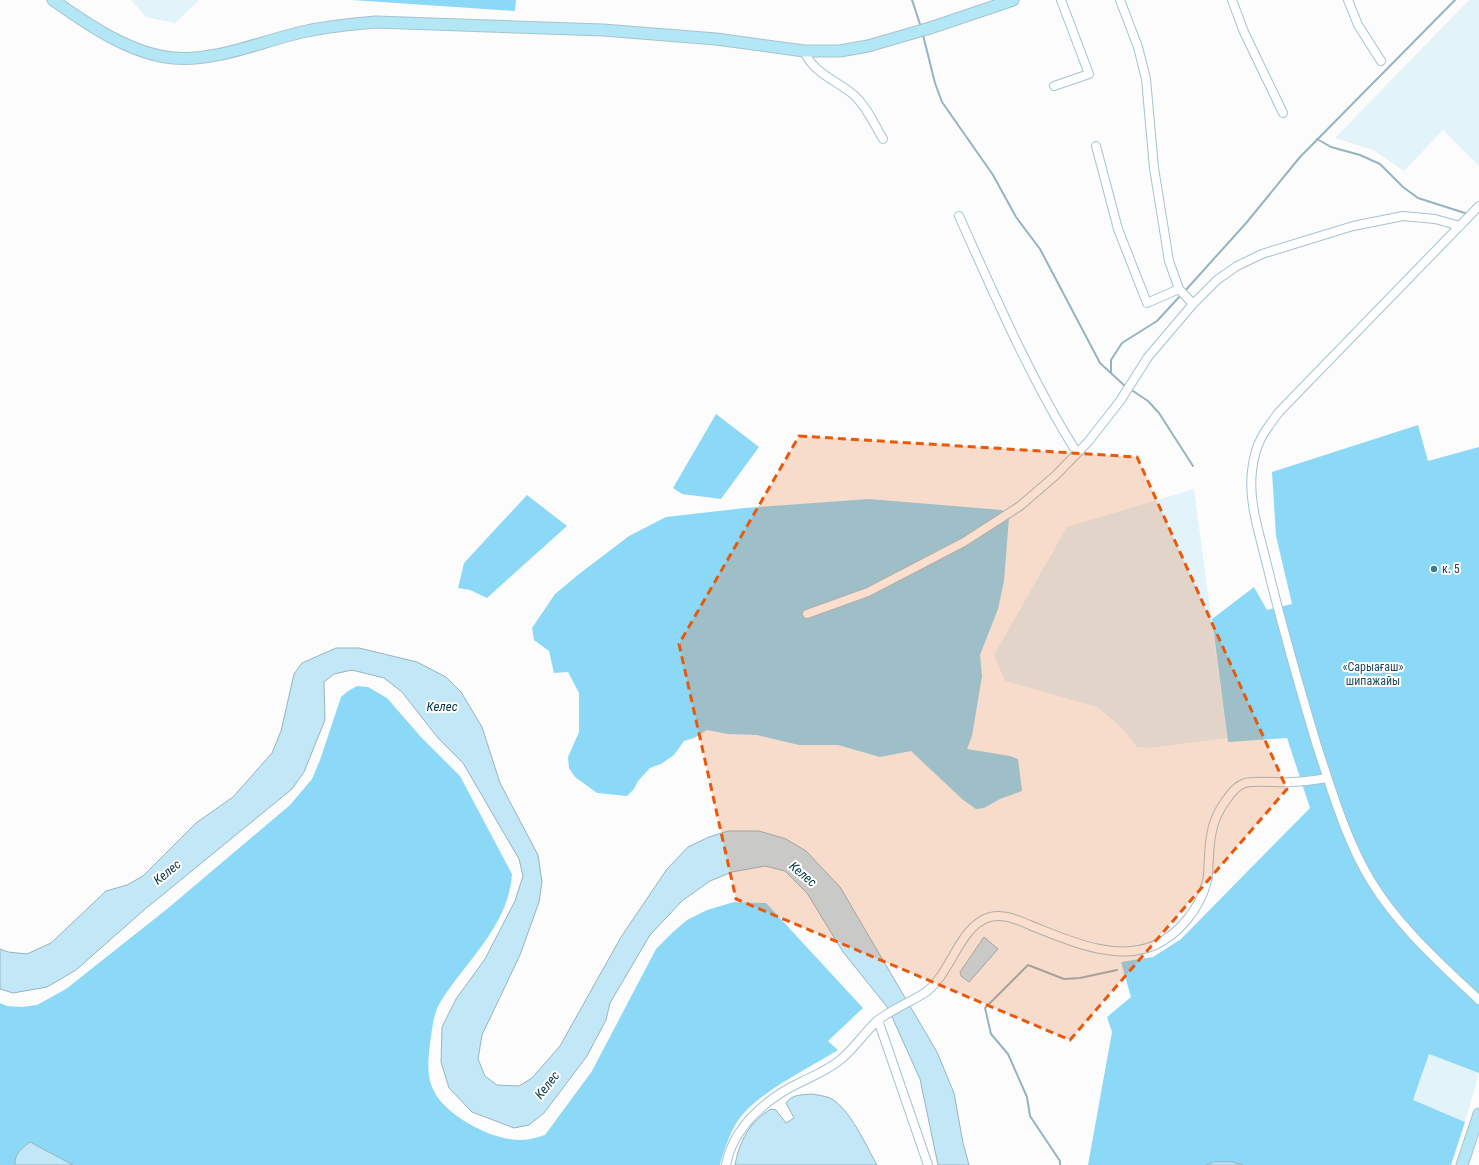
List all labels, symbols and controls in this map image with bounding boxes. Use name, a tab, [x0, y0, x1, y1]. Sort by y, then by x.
place label: к. 5	[1442, 562, 1460, 576]
marker: к. 5	[1429, 564, 1439, 574]
park label: «Сарыағаш» шипажайы	[1342, 660, 1404, 688]
water label: Келес	[427, 699, 458, 714]
water label: Келес	[150, 856, 184, 888]
water label: Келес	[786, 858, 820, 890]
water label: Келес	[532, 1068, 563, 1102]

